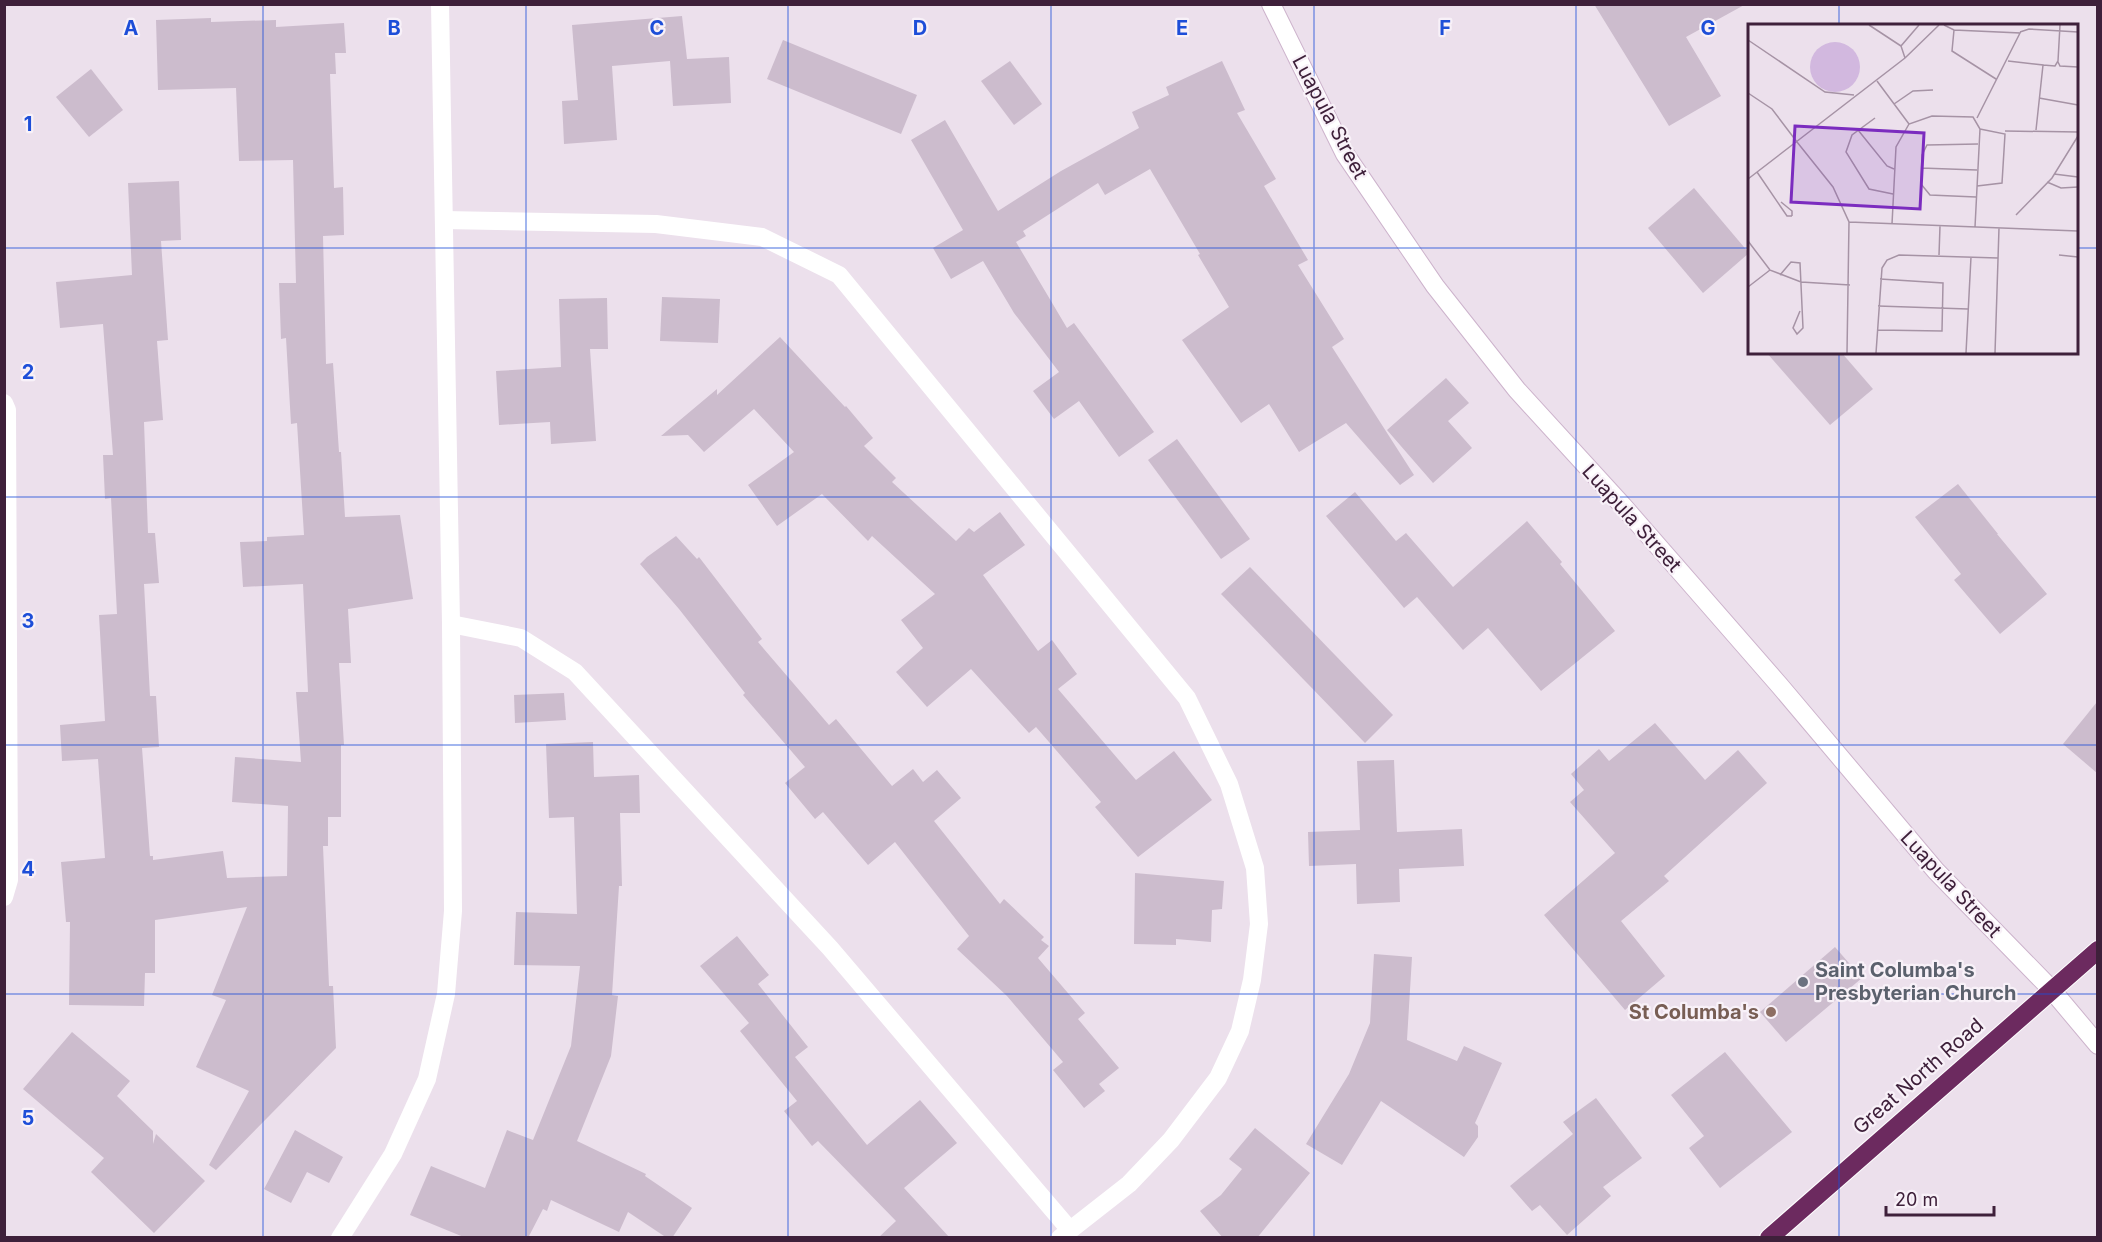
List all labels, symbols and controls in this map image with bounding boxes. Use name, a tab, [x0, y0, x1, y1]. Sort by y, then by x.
text: A	[124, 16, 139, 40]
text: B	[387, 16, 401, 40]
text: C	[650, 16, 664, 40]
text: D	[913, 16, 927, 40]
text: E	[1176, 16, 1188, 40]
text: F	[1439, 16, 1451, 40]
text: G	[1700, 16, 1716, 40]
inset map	[1748, 24, 2078, 354]
street label: Luapula Street	[1287, 51, 1373, 183]
text: 1	[24, 112, 32, 136]
text: 2	[22, 360, 34, 384]
street label: Luapula Street	[1577, 459, 1687, 577]
text: 3	[22, 609, 34, 633]
street label: Luapula Street	[1896, 826, 2007, 942]
text: 4	[21, 857, 35, 881]
place label: Saint Columba's Presbyterian Church	[1815, 958, 2016, 1005]
marker: Saint Columba's Presbyterian Church	[1796, 975, 1810, 989]
place label: St Columba's	[1629, 1000, 1759, 1024]
marker: St Columba's	[1764, 1005, 1778, 1019]
street label: Great North Road	[1848, 1013, 1988, 1139]
text: 5	[22, 1106, 34, 1130]
scale bar	[1886, 1179, 1994, 1217]
text: 20 m	[1895, 1189, 1938, 1210]

